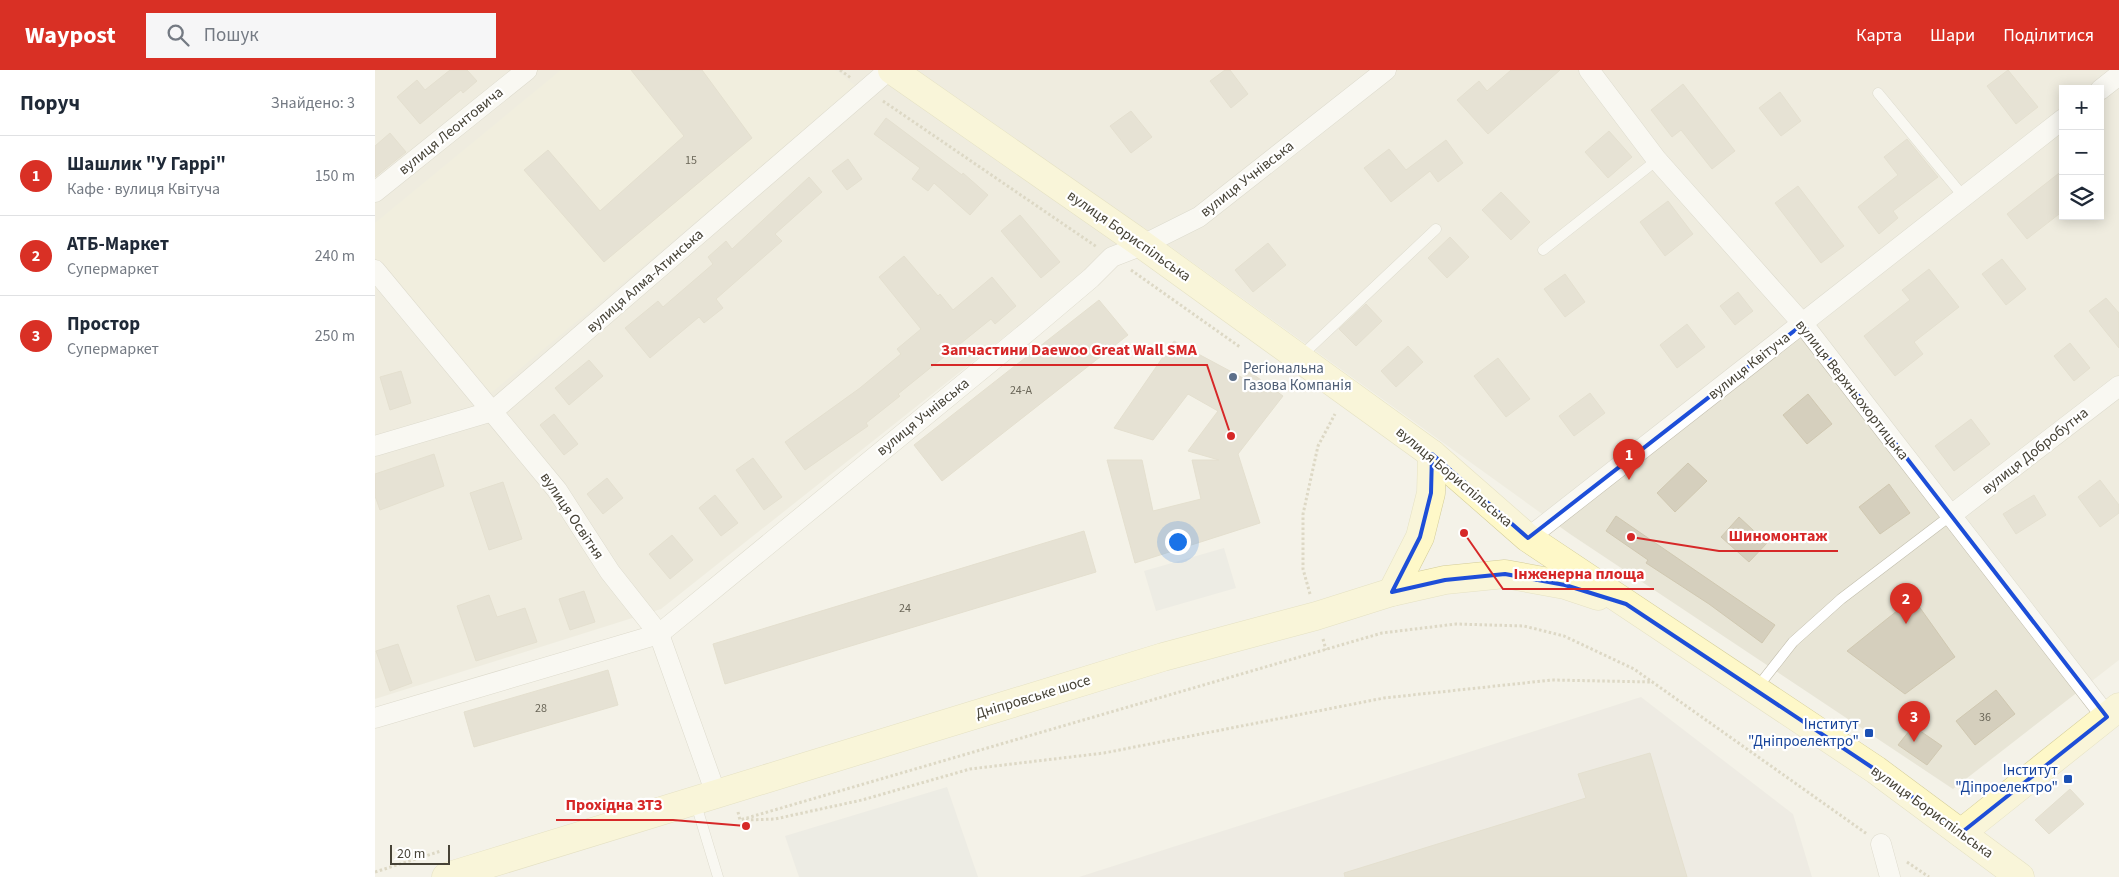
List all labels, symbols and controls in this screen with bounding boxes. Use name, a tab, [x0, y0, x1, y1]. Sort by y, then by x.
search box	[146, 13, 496, 58]
text: Waypost	[25, 18, 116, 53]
icon: search	[164, 21, 192, 49]
text: Пошук	[204, 22, 259, 49]
text: Карта	[1856, 23, 1902, 48]
text: Шари	[1930, 23, 1975, 48]
text: Поділитися	[2003, 23, 2094, 48]
street label: вулиця Леонтовича	[394, 82, 508, 180]
map controls	[2059, 85, 2104, 220]
button: +	[2059, 85, 2104, 130]
text: Поруч	[20, 88, 80, 118]
text: Знайдено: 3	[271, 92, 355, 114]
button: −	[2059, 130, 2104, 175]
street label: вулиця Учнівська	[1196, 136, 1298, 222]
text: Шашлик "У Гаррі"	[67, 151, 226, 178]
house number: 15	[685, 152, 697, 169]
text: 1	[32, 165, 40, 187]
text: 150 m	[315, 165, 355, 187]
button: layers	[2059, 175, 2104, 220]
text: Кафе · вулиця Квітуча	[67, 178, 220, 200]
street label: вулиця Бориспільська	[1063, 185, 1195, 287]
street label: вулиця Алма-Атинська	[582, 224, 708, 338]
text: АТБ-Маркет	[67, 231, 169, 258]
text: 2	[32, 245, 40, 267]
text: 240 m	[315, 245, 355, 267]
text: Супермаркет	[67, 258, 159, 280]
text: Простор	[67, 311, 140, 338]
street label: вулиця Верхньохортицька	[1790, 315, 1914, 465]
text: 3	[32, 325, 40, 347]
text: 250 m	[315, 325, 355, 347]
street label: вулиця Квітуча	[1703, 327, 1795, 405]
callout: Запчастини Daewoo Great Wall SMA	[931, 334, 1207, 365]
text: Супермаркет	[67, 338, 159, 360]
text: Запчастини Daewoo Great Wall SMA	[941, 339, 1198, 361]
place label: Регіональна Газова Компанія	[1243, 358, 1352, 396]
marker: Регіональна Газова Компанія	[1227, 371, 1239, 383]
street label: вулиця Учнівська	[872, 373, 974, 461]
house number: 24-А	[1010, 382, 1033, 399]
street label: вулиця Добробутна	[1977, 403, 2093, 499]
street label: вулиця Бориспільська	[1391, 422, 1517, 532]
pin: 1	[1613, 439, 1645, 480]
street label: вулиця Освітня	[535, 468, 609, 564]
callout: Шиномонтаж	[1719, 520, 1838, 551]
text: Шиномонтаж	[1728, 525, 1828, 547]
your location	[1165, 529, 1191, 555]
callout: Інженерна площа	[1503, 558, 1654, 589]
text: Інженерна площа	[1514, 563, 1645, 585]
pin: 2	[1890, 583, 1922, 624]
house number: 24	[899, 600, 911, 617]
street label: Дніпровське шосе	[973, 670, 1093, 724]
house number: 28	[535, 700, 547, 717]
pin: 3	[1898, 701, 1930, 742]
house number: 36	[1979, 709, 1991, 726]
place label: Інститут "Дніпроелектро"	[1748, 714, 1859, 752]
marker: Інститут "Дніпроелектро"	[1863, 727, 1875, 739]
street label: вулиця Бориспільська	[1866, 760, 1998, 864]
place label: Інститут "Діпроелектро"	[1955, 760, 2058, 798]
marker: Інститут "Діпроелектро"	[2062, 773, 2074, 785]
callout: Прохідна ЗТЗ	[556, 789, 673, 820]
text: Прохідна ЗТЗ	[566, 794, 663, 816]
scale bar	[390, 842, 450, 865]
text: 20 m	[397, 844, 425, 864]

